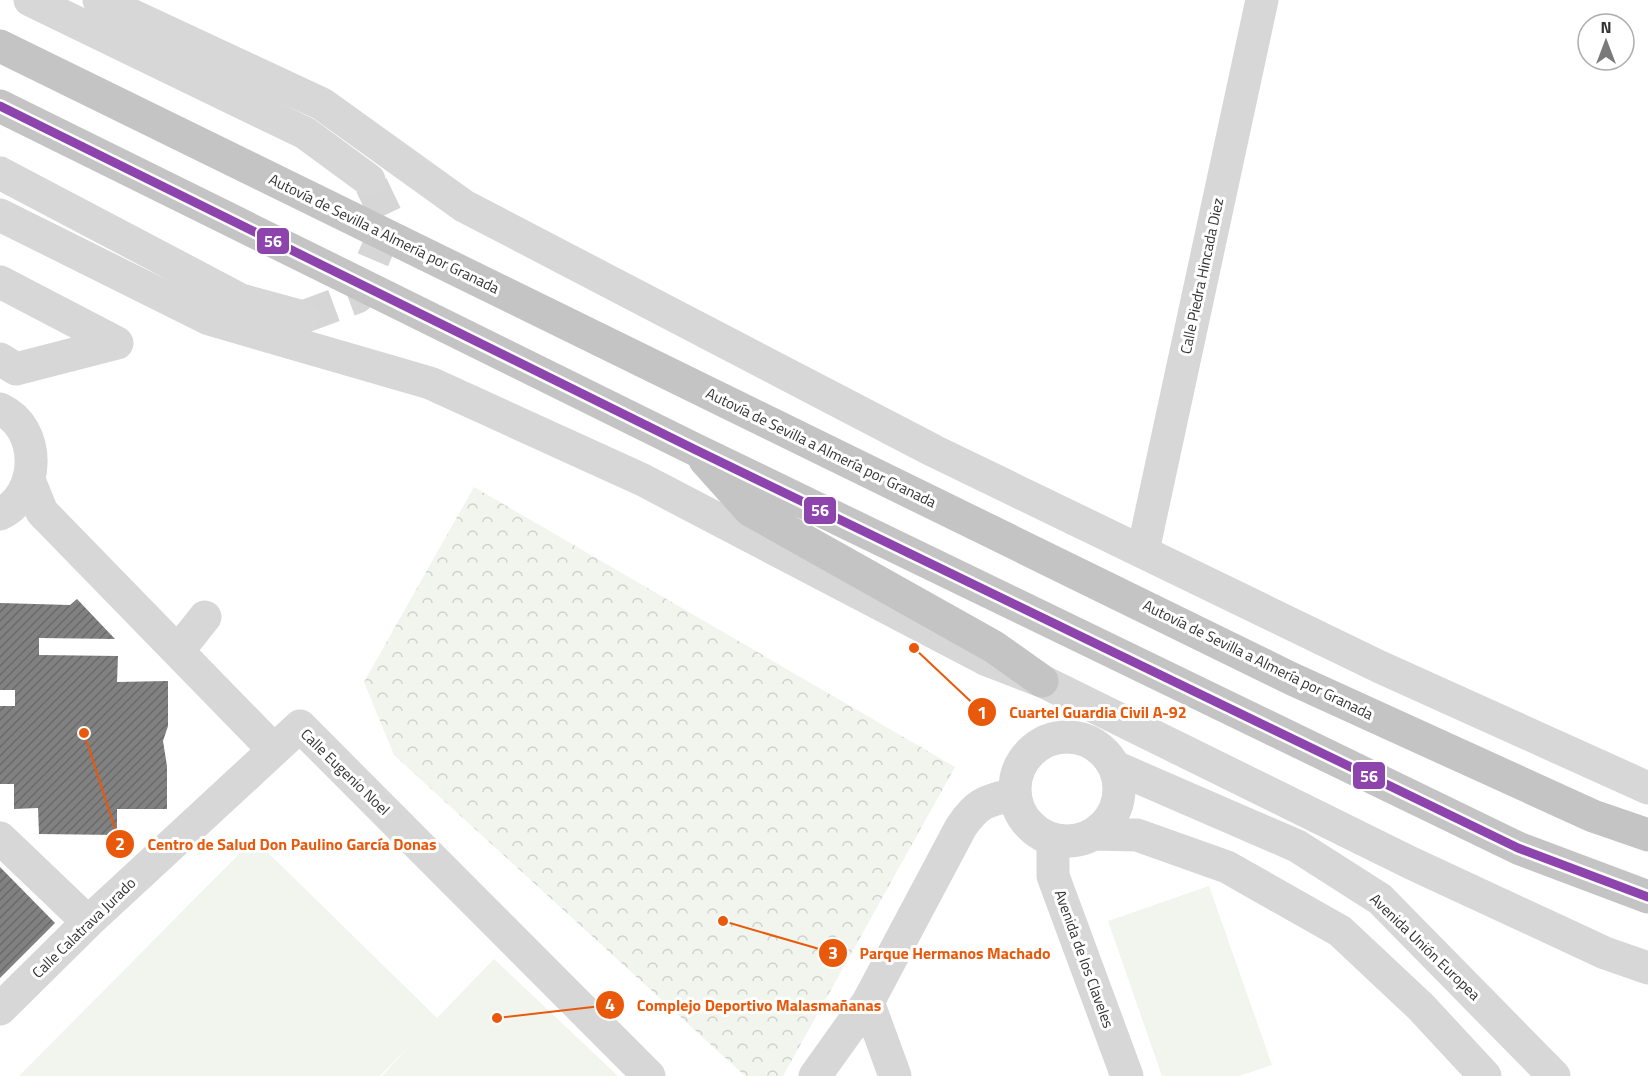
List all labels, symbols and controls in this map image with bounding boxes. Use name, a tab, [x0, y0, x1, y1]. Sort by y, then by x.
north arrow	[1576, 12, 1636, 72]
text: N	[1600, 15, 1612, 39]
street label: Autovía de Sevilla a Almería por Granada	[265, 168, 504, 300]
street label: Calle Piedra Hincada Diez	[1174, 196, 1229, 356]
line badge: 56	[256, 227, 290, 255]
text: 56	[264, 229, 282, 253]
street label: Autovía de Sevilla a Almería por Granada	[702, 382, 941, 514]
line badge: 56	[803, 496, 837, 525]
text: 56	[811, 498, 829, 522]
street label: Autovía de Sevilla a Almería por Granada	[1139, 594, 1378, 726]
callout: Cuartel Guardia Civil A-92	[967, 695, 1199, 729]
text: 1	[977, 699, 987, 726]
text: Cuartel Guardia Civil A-92	[1009, 700, 1187, 724]
street label: Calle Eugenio Noel	[295, 723, 395, 820]
line badge: 56	[1352, 761, 1386, 790]
text: 56	[1360, 764, 1378, 788]
callout: Centro de Salud Don Paulino García Donas	[105, 827, 448, 861]
text: 2	[115, 830, 125, 857]
text: Centro de Salud Don Paulino García Donas	[147, 832, 437, 856]
street label: Calle Calatrava Jurado	[26, 872, 141, 983]
street label: Avenida de los Claveles	[1049, 886, 1120, 1031]
street label: Avenida Unión Europea	[1365, 888, 1486, 1006]
callout: Parque Hermanos Machado	[818, 936, 1062, 970]
text: 3	[828, 939, 838, 966]
text: Parque Hermanos Machado	[860, 941, 1050, 965]
callout: Complejo Deportivo Malasmañanas	[595, 988, 893, 1022]
text: 4	[605, 991, 615, 1018]
text: Complejo Deportivo Malasmañanas	[637, 993, 881, 1017]

